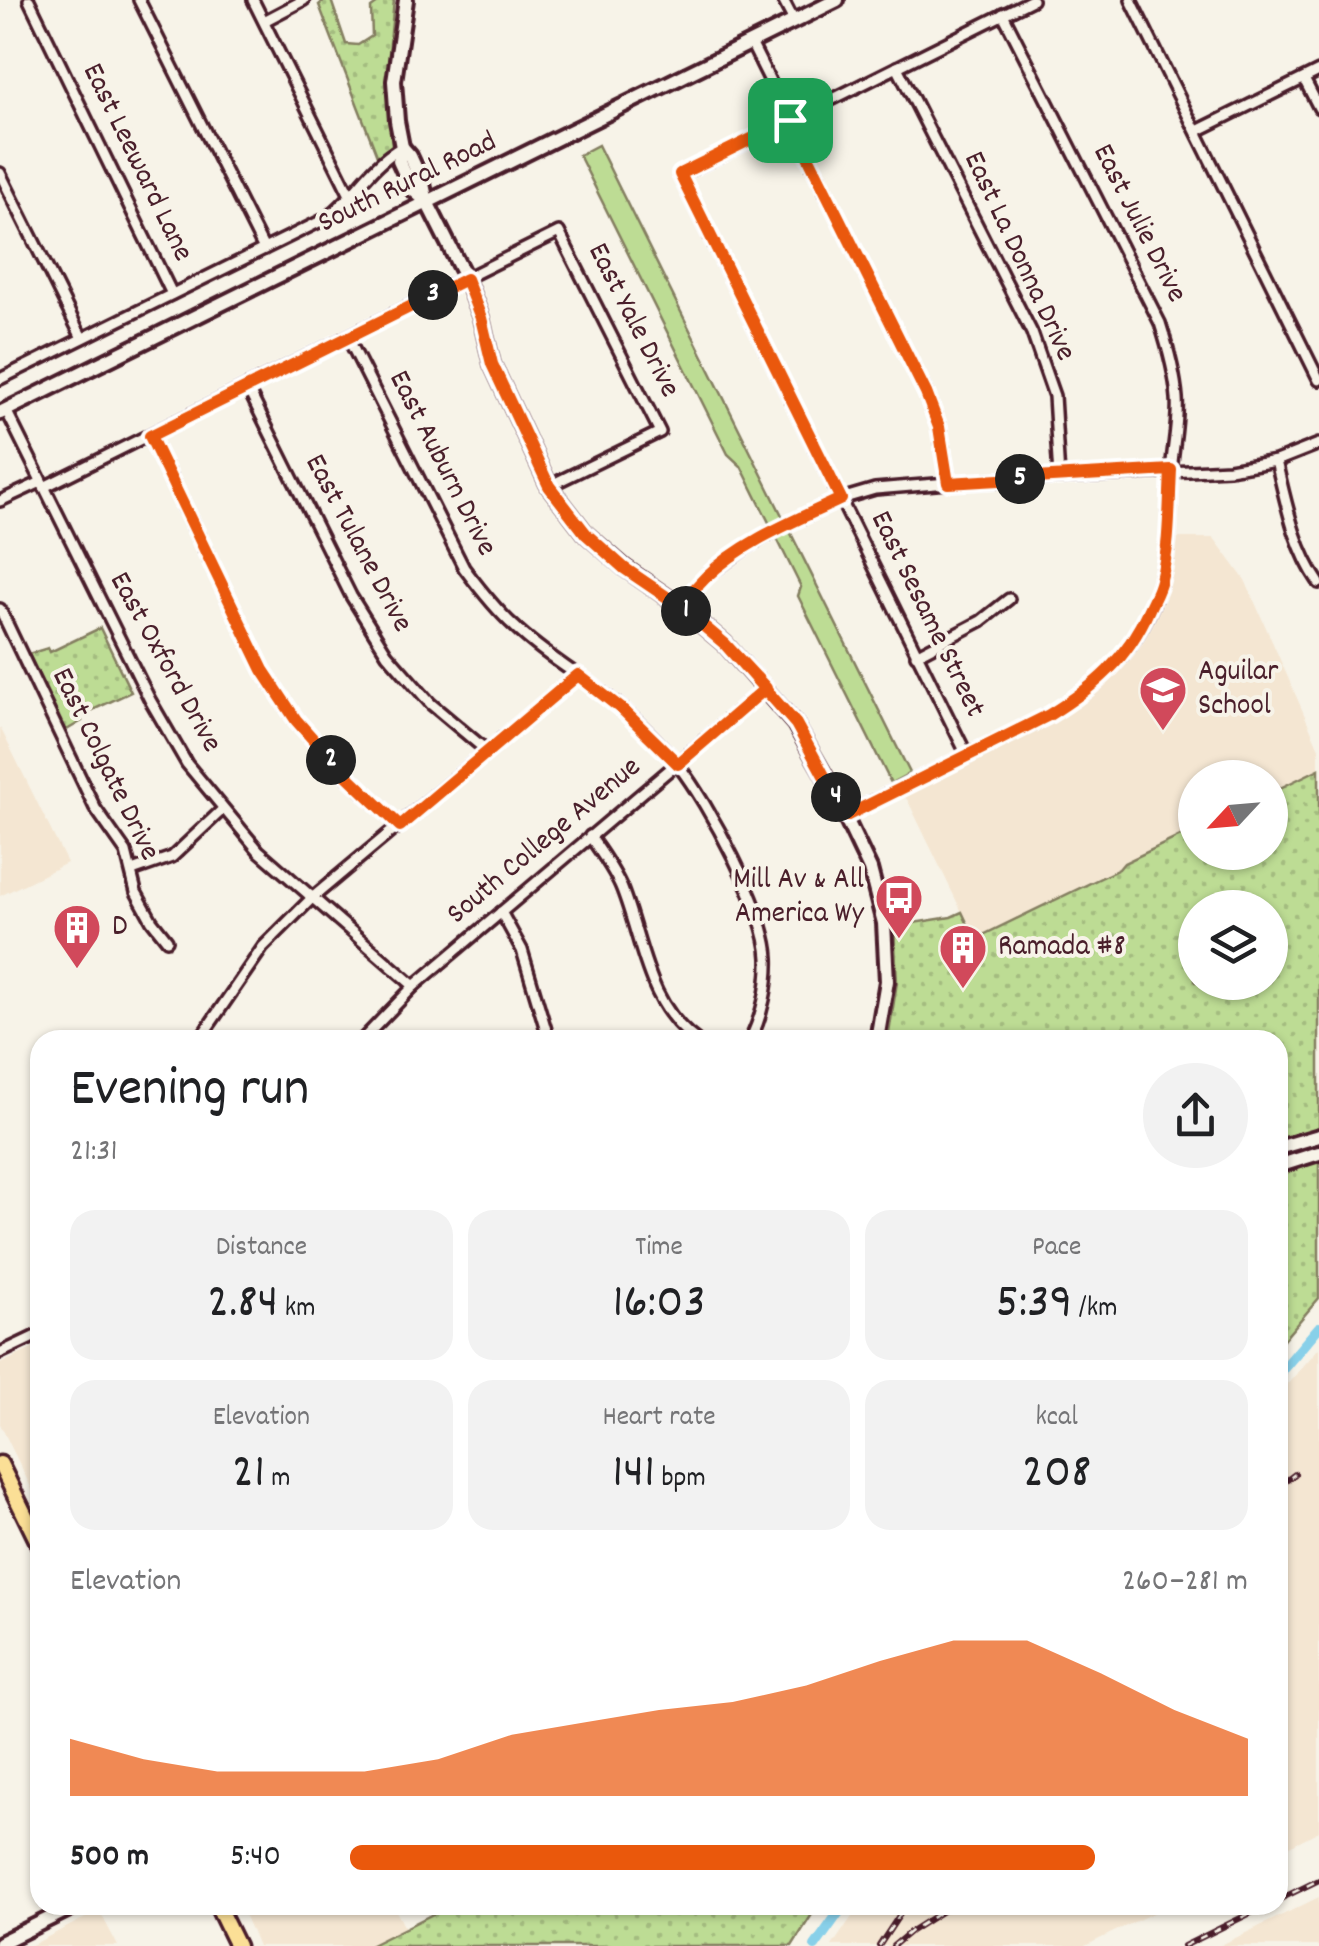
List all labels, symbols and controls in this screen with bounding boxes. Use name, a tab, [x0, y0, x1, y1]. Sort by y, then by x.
street label: East Leeward Lane	[69, 57, 203, 269]
pin	[748, 78, 833, 163]
icon: arrive	[763, 93, 818, 148]
street label: South Rural Road	[311, 122, 505, 246]
street label: East Julie Drive	[1080, 137, 1196, 311]
street label: East La Donna Drive	[951, 145, 1085, 369]
street label: East Yale Drive	[575, 236, 689, 406]
pin: 3	[408, 270, 458, 320]
text: 3	[427, 275, 439, 315]
street label: East Auburn Drive	[376, 364, 506, 564]
street label: East Tulane Drive	[292, 447, 422, 641]
pin: 5	[995, 454, 1045, 504]
text: 5	[1014, 459, 1026, 499]
street label: East Sesame Street	[857, 504, 995, 726]
street label: East Oxford Drive	[97, 565, 231, 761]
pin: 1	[661, 586, 711, 636]
text: 1	[683, 591, 689, 631]
place label: Aguilar School	[1198, 652, 1278, 729]
street label: East Colgate Drive	[39, 661, 169, 869]
school or university icon: Aguilar School	[1137, 664, 1189, 732]
pin: 2	[306, 735, 356, 785]
text: 2	[325, 740, 337, 780]
street label: South College Avenue	[438, 748, 652, 936]
north arrow	[1178, 760, 1288, 870]
map controls	[1178, 760, 1288, 1000]
pin: 4	[811, 772, 861, 822]
text: 4	[830, 777, 842, 817]
place label: Mill Av & All America Wy	[733, 860, 865, 937]
bus stop icon: Mill Av & All America Wy	[873, 872, 925, 940]
button: layers	[1178, 890, 1288, 1000]
building icon: D	[51, 902, 103, 970]
place label: D	[112, 907, 127, 950]
building icon: Ramada #8	[937, 922, 989, 990]
place label: Ramada #8	[998, 927, 1126, 970]
text: Evening run	[70, 1053, 309, 1132]
button: share	[1143, 1063, 1248, 1168]
text: 21:31	[70, 1130, 118, 1176]
text: Distance	[216, 1229, 307, 1269]
text: Time	[635, 1229, 683, 1269]
text: Pace	[1032, 1229, 1081, 1269]
text: 2.84	[207, 1269, 278, 1341]
text: 16:03	[612, 1269, 706, 1341]
text: 5:39	[996, 1269, 1072, 1341]
text: km	[278, 1290, 315, 1330]
text: /km	[1072, 1290, 1117, 1330]
text: Elevation	[213, 1399, 310, 1439]
text: Heart rate	[602, 1399, 716, 1439]
text: kcal	[1035, 1399, 1078, 1439]
text: 21	[232, 1439, 265, 1511]
text: 141	[612, 1439, 655, 1511]
text: 208	[1022, 1439, 1091, 1511]
text: m	[265, 1460, 291, 1500]
text: bpm	[655, 1460, 706, 1500]
text: Elevation	[70, 1560, 181, 1606]
text: 260–281 m	[1122, 1560, 1248, 1606]
text: 500 m	[70, 1835, 149, 1881]
text: 5:40	[230, 1835, 281, 1881]

